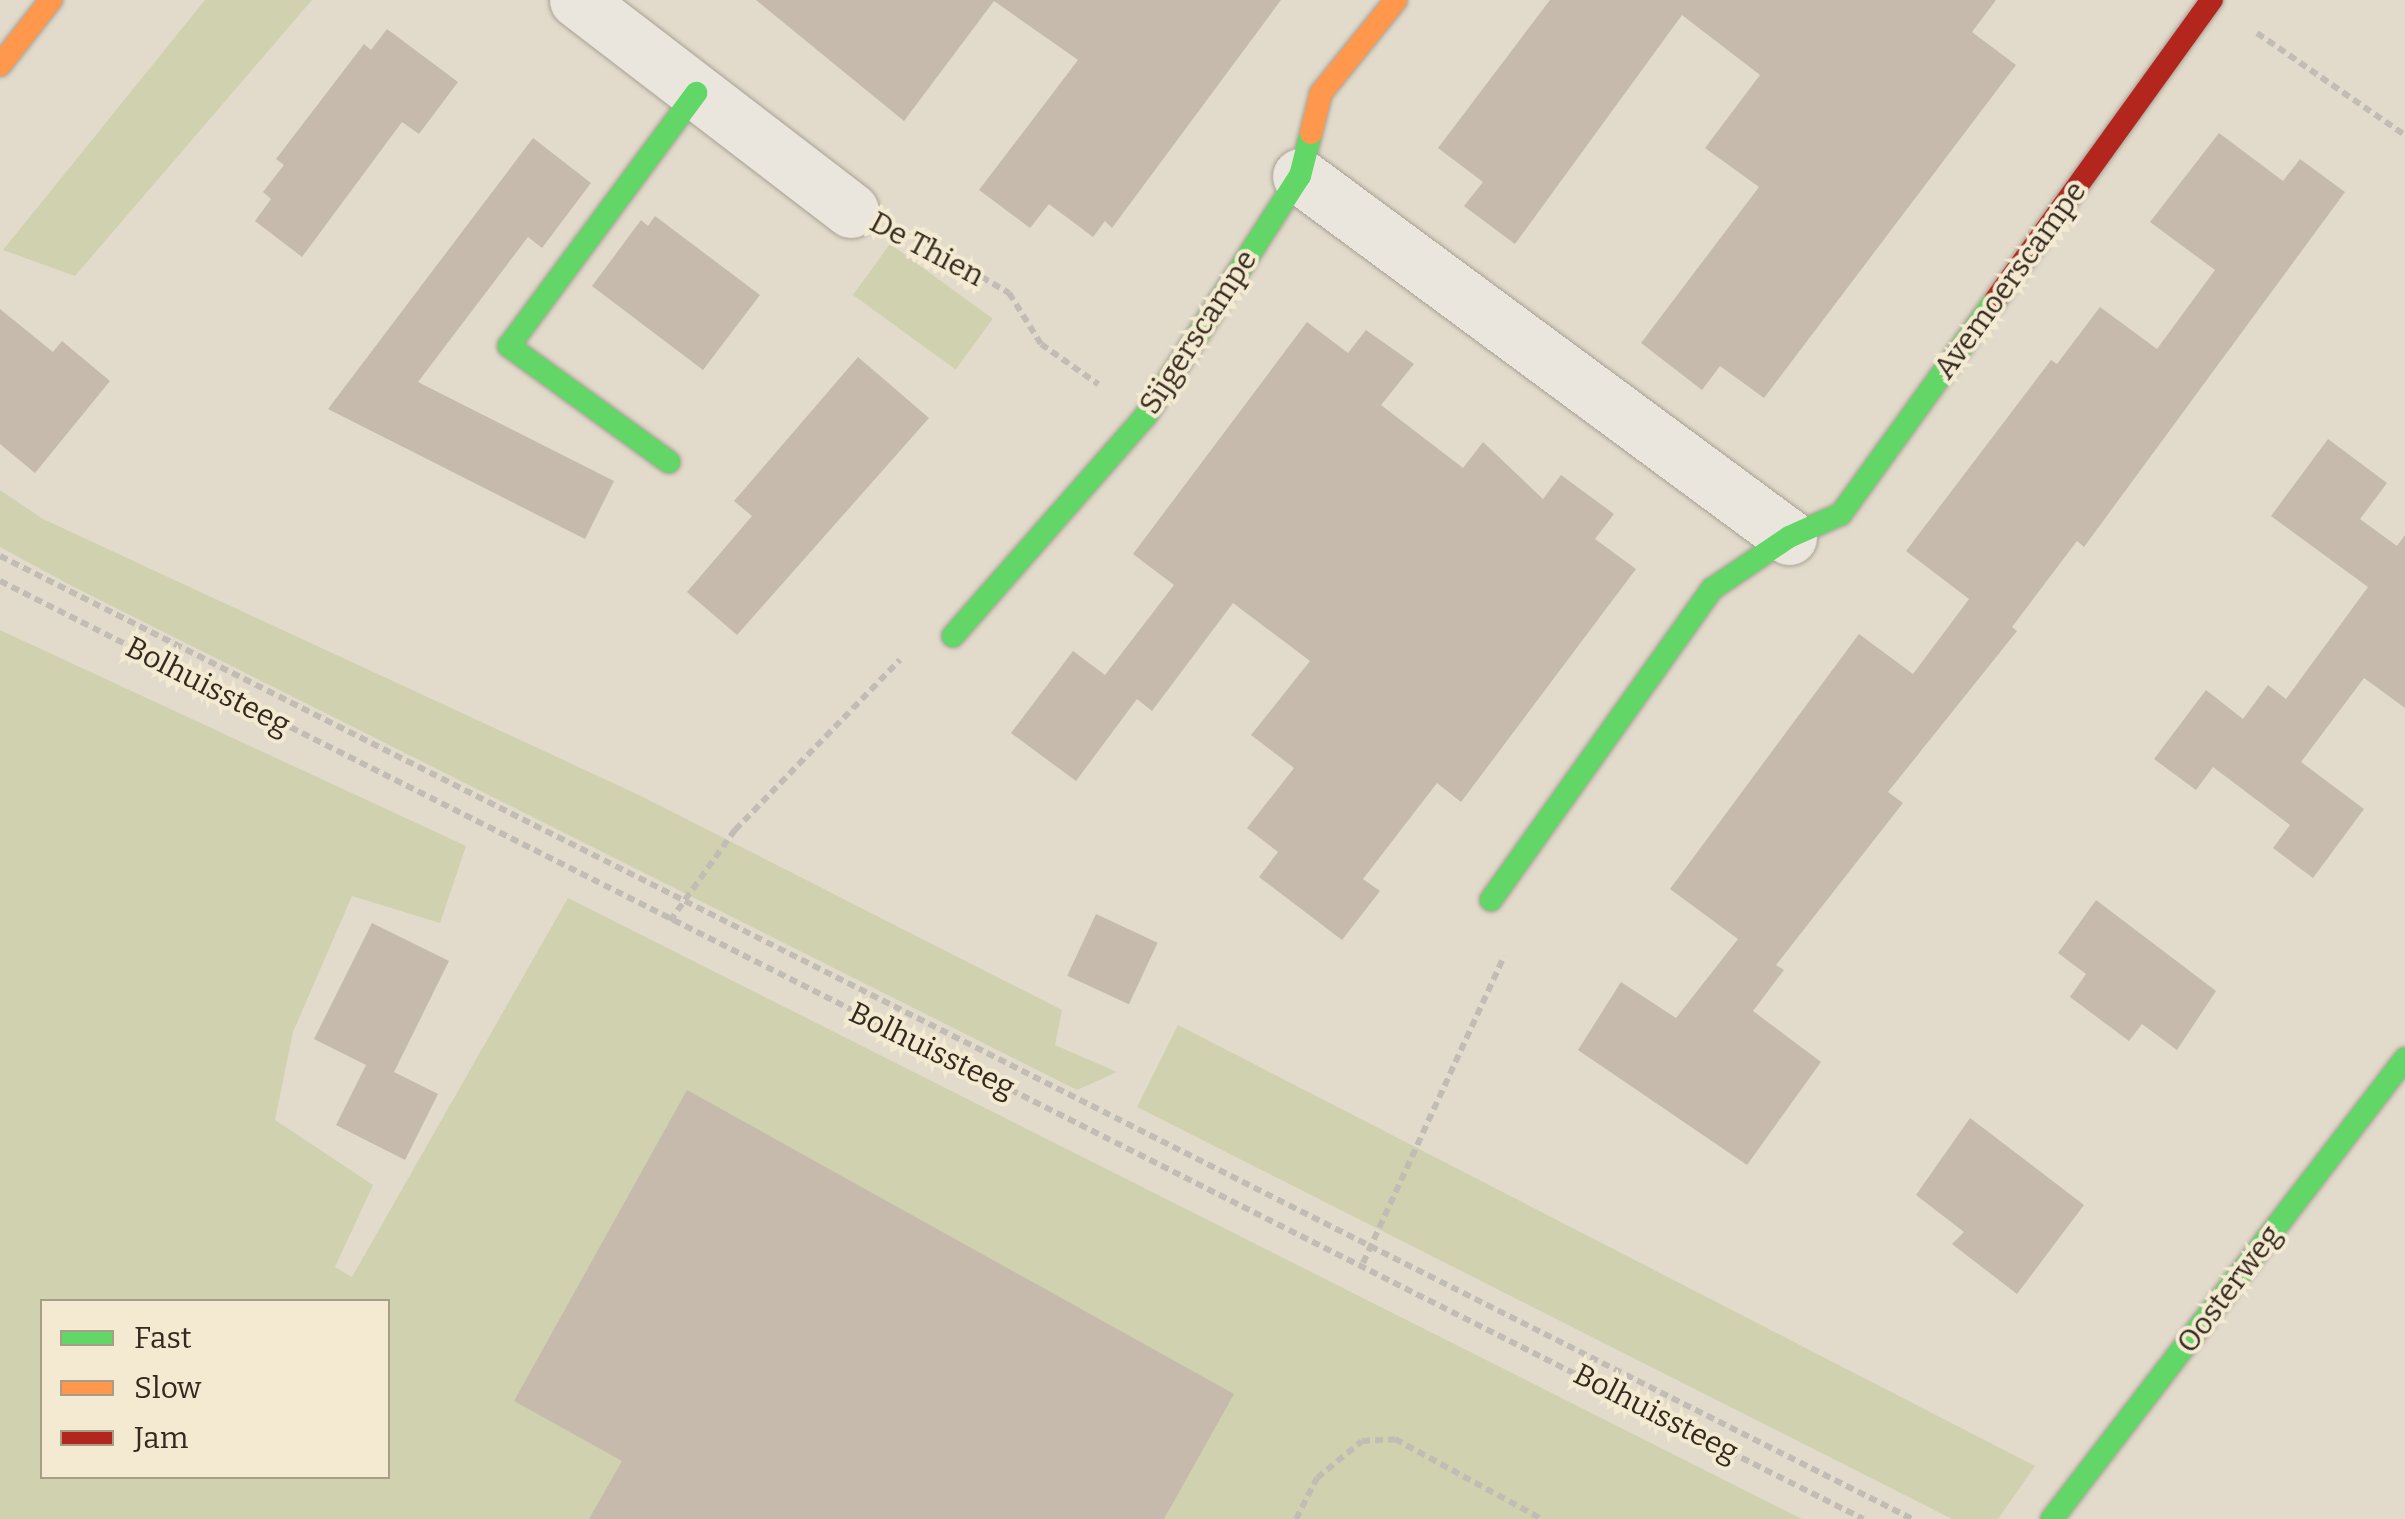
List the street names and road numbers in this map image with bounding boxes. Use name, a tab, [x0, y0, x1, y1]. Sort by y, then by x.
street label: Avemoerscampe	[1926, 174, 2094, 386]
street label: De Thien	[864, 204, 990, 294]
street label: Sijgerscampe	[1132, 243, 1264, 421]
street label: Bolhuissteeg	[120, 629, 296, 743]
street label: Bolhuissteeg	[843, 994, 1021, 1106]
street label: Oosterweg	[2169, 1218, 2289, 1360]
street label: Bolhuissteeg	[1568, 1356, 1744, 1470]

